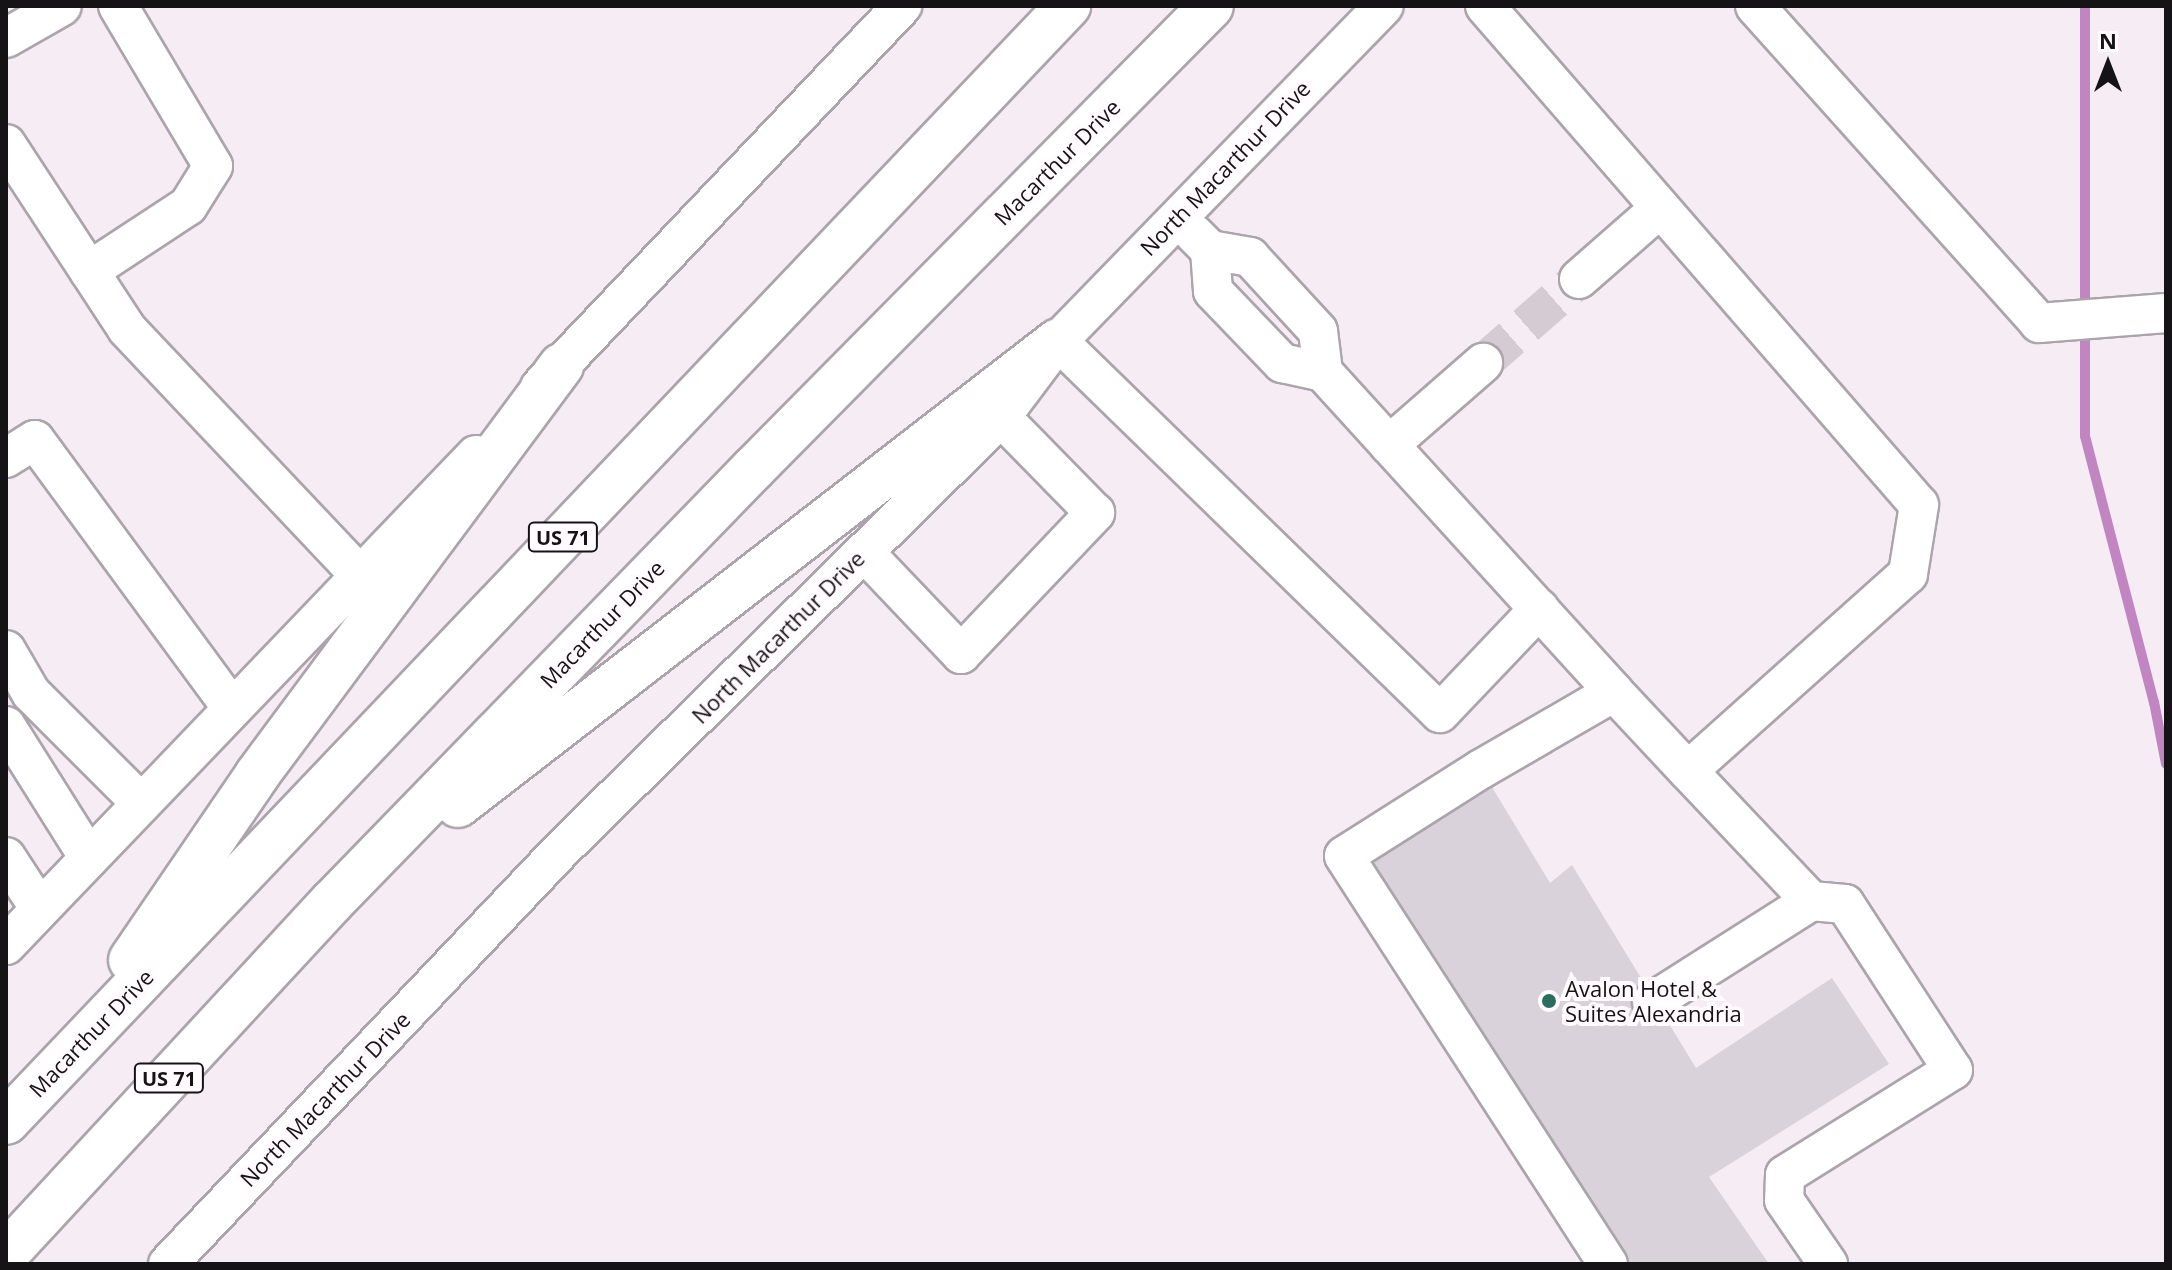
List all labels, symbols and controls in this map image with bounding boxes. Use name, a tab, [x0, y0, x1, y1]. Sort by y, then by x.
north arrow	[2068, 24, 2148, 104]
text: N	[2099, 25, 2117, 55]
street label: North Macarthur Drive	[1135, 75, 1315, 261]
street label: Macarthur Drive	[989, 94, 1125, 230]
road number: US 71	[527, 521, 599, 553]
street label: North Macarthur Drive	[686, 545, 870, 729]
street label: Macarthur Drive	[534, 555, 670, 693]
street label: Macarthur Drive	[23, 964, 159, 1102]
place label: Avalon Hotel & Suites Alexandria	[1565, 975, 1742, 1026]
marker: Avalon Hotel & Suites Alexandria	[1540, 992, 1558, 1010]
street label: North Macarthur Drive	[235, 1006, 415, 1192]
road number: US 71	[133, 1062, 205, 1094]

